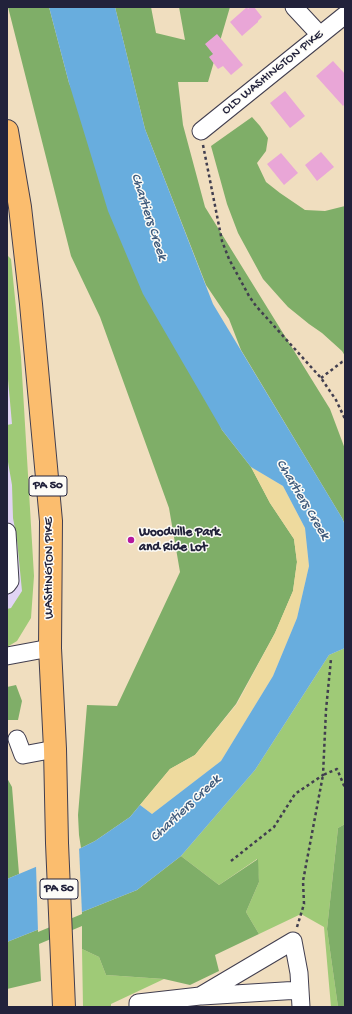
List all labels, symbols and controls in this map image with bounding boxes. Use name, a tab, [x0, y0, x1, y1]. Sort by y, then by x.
street label: OLD WASHINGTON PIKE	[219, 27, 327, 119]
water label: Chartiers Creek	[126, 171, 170, 263]
water label: Chartiers Creek	[272, 457, 332, 543]
road number: PA 50	[29, 476, 67, 496]
street label: WASHINGTON PIKE	[42, 517, 58, 619]
place label: Woodville Park and Ride Lot	[139, 525, 220, 556]
marker: Woodville Park and Ride Lot	[126, 535, 136, 545]
water label: Chartiers Creek	[147, 772, 225, 846]
road number: PA 50	[40, 879, 78, 899]

